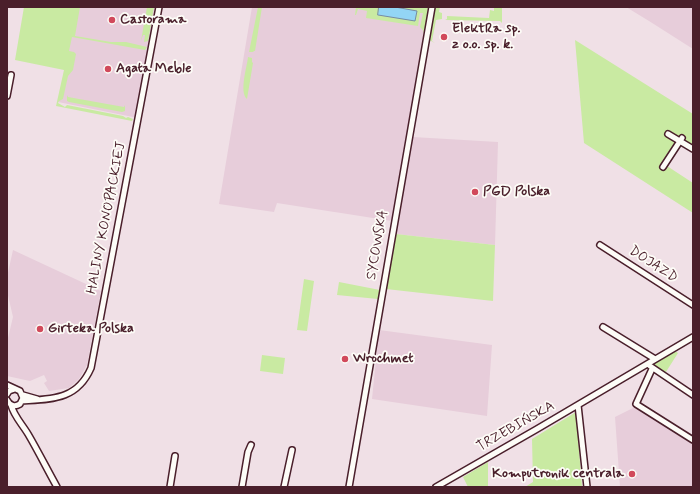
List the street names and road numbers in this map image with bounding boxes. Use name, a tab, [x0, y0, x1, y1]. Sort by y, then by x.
street label: HALINY KONOPACKIEJ	[84, 140, 130, 296]
street label: SYCOWSKA	[364, 209, 392, 281]
street label: DOJAZD	[625, 243, 681, 287]
street label: TRZEBIŃSKA	[474, 398, 558, 456]

